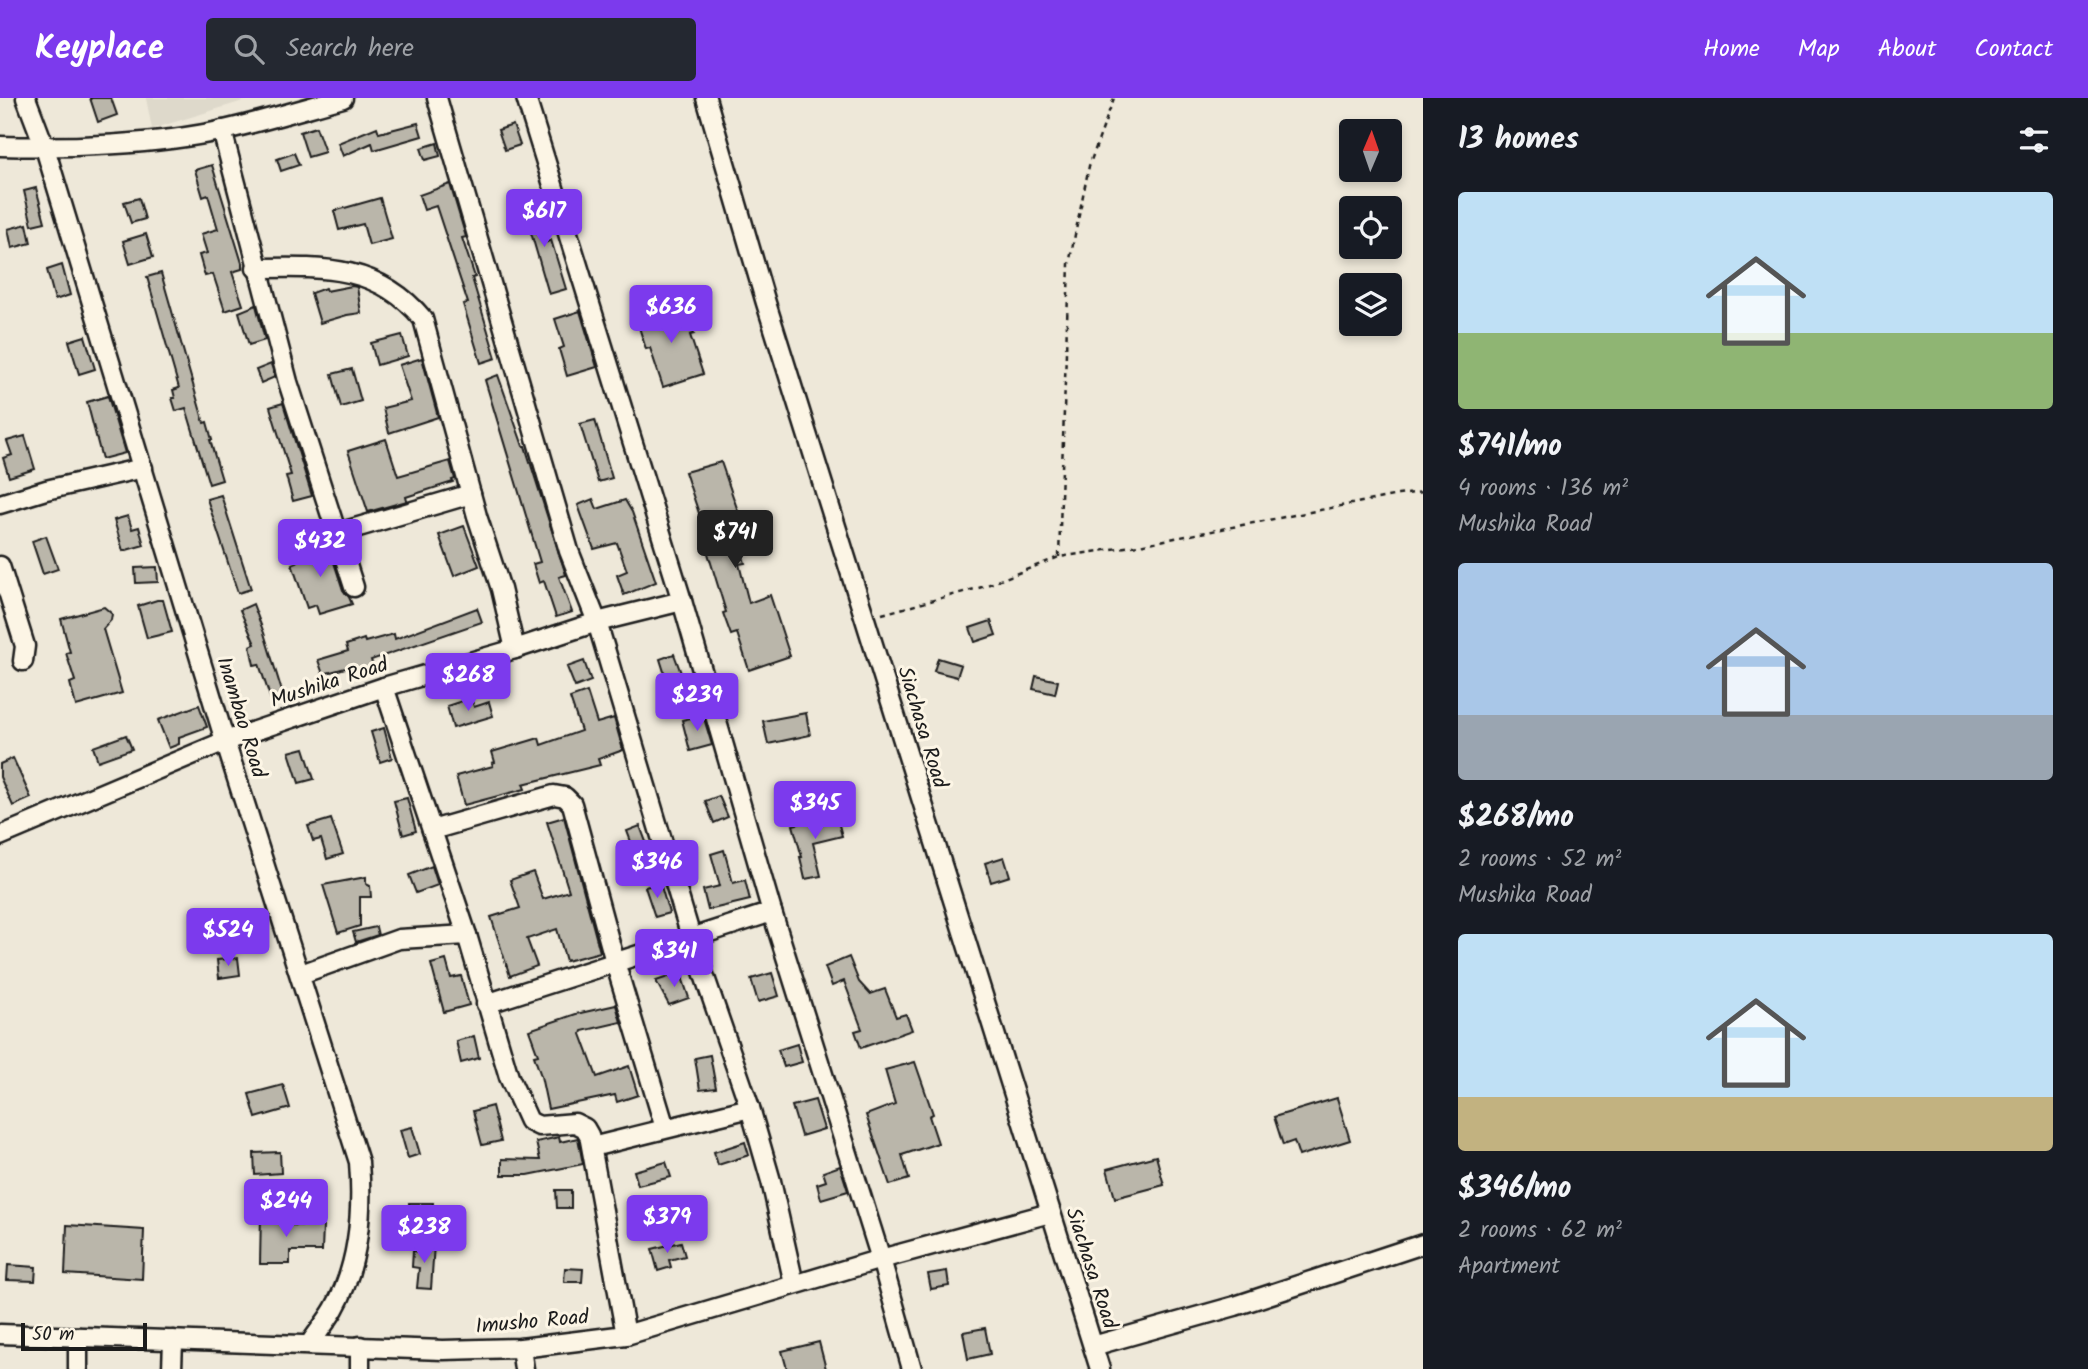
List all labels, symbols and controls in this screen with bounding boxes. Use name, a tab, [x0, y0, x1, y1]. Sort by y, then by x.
search box	[206, 18, 696, 81]
text: Keyplace	[35, 23, 164, 76]
text: Search here	[286, 28, 414, 70]
icon: search	[230, 30, 268, 68]
text: Home	[1703, 30, 1760, 69]
text: Map	[1798, 30, 1840, 69]
text: About	[1878, 30, 1936, 69]
text: Contact	[1974, 30, 2053, 69]
text: 13 homes	[1458, 116, 1579, 164]
north arrow	[1339, 119, 1402, 182]
map controls	[1339, 119, 1402, 336]
icon: filters	[2015, 121, 2053, 159]
pin: $617	[503, 190, 585, 249]
text: $617	[522, 194, 566, 230]
button: locate	[1339, 196, 1402, 259]
icon: home	[1693, 238, 1819, 364]
button: layers	[1339, 273, 1402, 336]
pin: $636	[630, 286, 712, 345]
text: $636	[645, 290, 697, 326]
text: $741/mo	[1458, 423, 1562, 471]
text: 4 rooms · 136 m²	[1458, 471, 1628, 507]
text: Mushika Road	[1458, 507, 1592, 543]
pin: $741	[694, 510, 776, 570]
text: $741	[713, 515, 757, 551]
pin: $432	[279, 519, 361, 579]
text: $432	[294, 524, 346, 560]
icon: home	[1693, 609, 1819, 735]
street label: Mushika Road	[266, 649, 393, 718]
street label: Inambao Road	[206, 653, 275, 783]
pin: $268	[427, 654, 509, 713]
text: $268	[441, 658, 495, 694]
street label: Siachasa Road	[887, 662, 956, 793]
pin: $239	[656, 674, 738, 733]
text: $239	[671, 678, 723, 714]
pin: $345	[774, 782, 856, 841]
text: $345	[790, 786, 840, 822]
text: $268/mo	[1458, 794, 1574, 842]
pin: $346	[616, 840, 698, 900]
text: 2 rooms · 52 m²	[1458, 842, 1621, 878]
text: $346	[631, 845, 683, 881]
text: Mushika Road	[1458, 878, 1592, 914]
pin: $524	[187, 908, 269, 968]
text: $524	[202, 913, 254, 949]
pin: $341	[633, 930, 715, 989]
text: $341	[651, 934, 697, 970]
icon: home	[1693, 980, 1819, 1106]
text: $346/mo	[1458, 1165, 1572, 1213]
pin: $244	[245, 1180, 327, 1239]
text: $244	[260, 1184, 312, 1220]
pin: $379	[626, 1196, 708, 1255]
text: $379	[643, 1200, 691, 1236]
street label: Siachasa Road	[1055, 1204, 1126, 1334]
pin: $238	[383, 1206, 465, 1265]
text: $238	[397, 1210, 451, 1246]
text: 2 rooms · 62 m²	[1458, 1213, 1622, 1249]
text: Apartment	[1458, 1249, 1560, 1285]
street label: Imusho Road	[474, 1301, 591, 1344]
scale bar	[21, 1320, 147, 1352]
text: 50 m	[32, 1320, 74, 1350]

